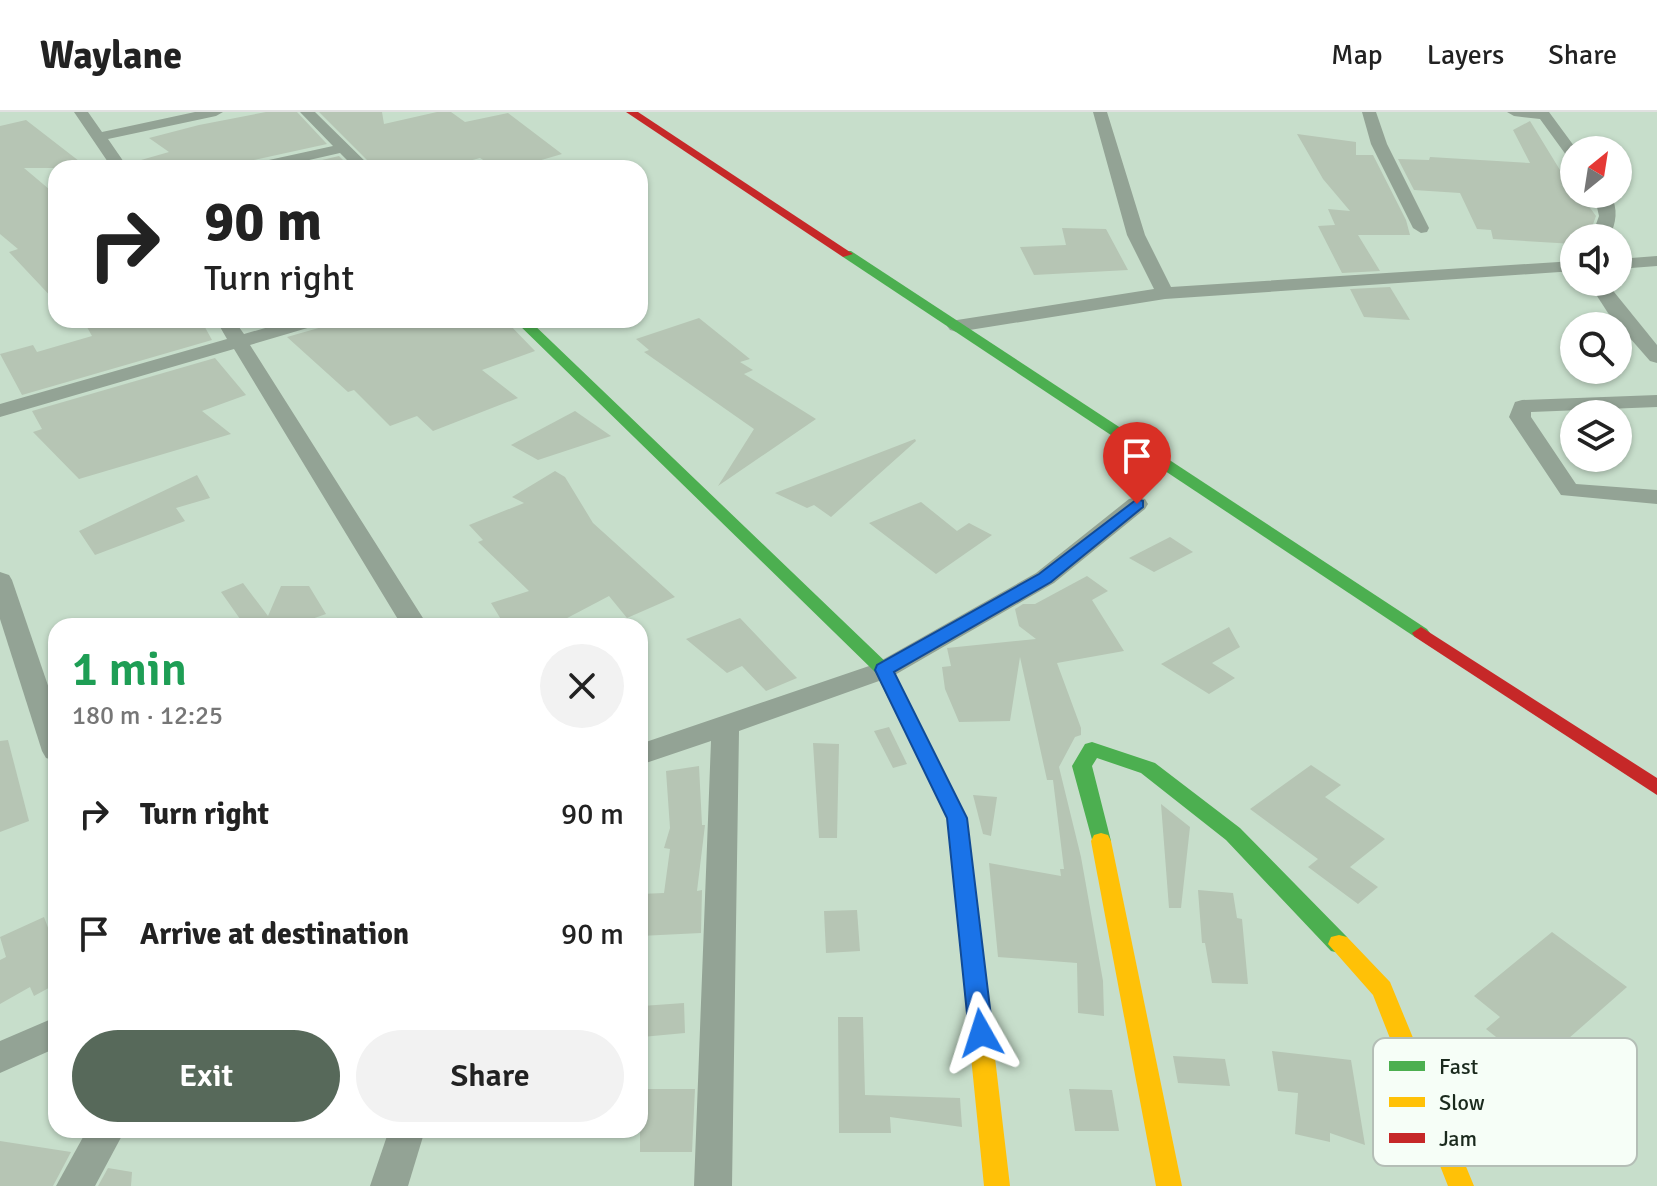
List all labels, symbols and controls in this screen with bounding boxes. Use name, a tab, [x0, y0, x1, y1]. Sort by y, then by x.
text: Waylane	[40, 32, 182, 79]
text: Map	[1331, 38, 1383, 72]
text: Layers	[1427, 38, 1504, 72]
text: Share	[1548, 38, 1617, 72]
north arrow	[1560, 136, 1632, 208]
map controls	[1560, 136, 1632, 472]
text: 90 m	[204, 187, 322, 256]
icon: right	[72, 192, 176, 296]
button: sound	[1560, 224, 1632, 296]
text: Turn right	[204, 256, 354, 301]
button: search	[1560, 312, 1632, 384]
button: layers	[1560, 400, 1632, 472]
pin	[1103, 422, 1171, 504]
icon: arrive	[1115, 434, 1159, 478]
text: 1 min	[72, 640, 187, 699]
button: close	[540, 644, 624, 728]
text: 180 m · 12:25	[72, 700, 223, 732]
icon: right	[72, 792, 116, 836]
text: Turn right	[140, 796, 269, 833]
text: 90 m	[561, 796, 624, 833]
icon: arrive	[72, 912, 116, 956]
text: Arrive at destination	[140, 916, 409, 953]
text: 90 m	[561, 916, 624, 953]
position arrow	[939, 991, 1023, 1075]
button: Exit	[72, 1030, 340, 1122]
button: Share	[356, 1030, 624, 1122]
legend	[1373, 1038, 1637, 1166]
text: Fast	[1439, 1053, 1479, 1080]
text: Slow	[1439, 1089, 1485, 1116]
text: Jam	[1439, 1125, 1477, 1152]

